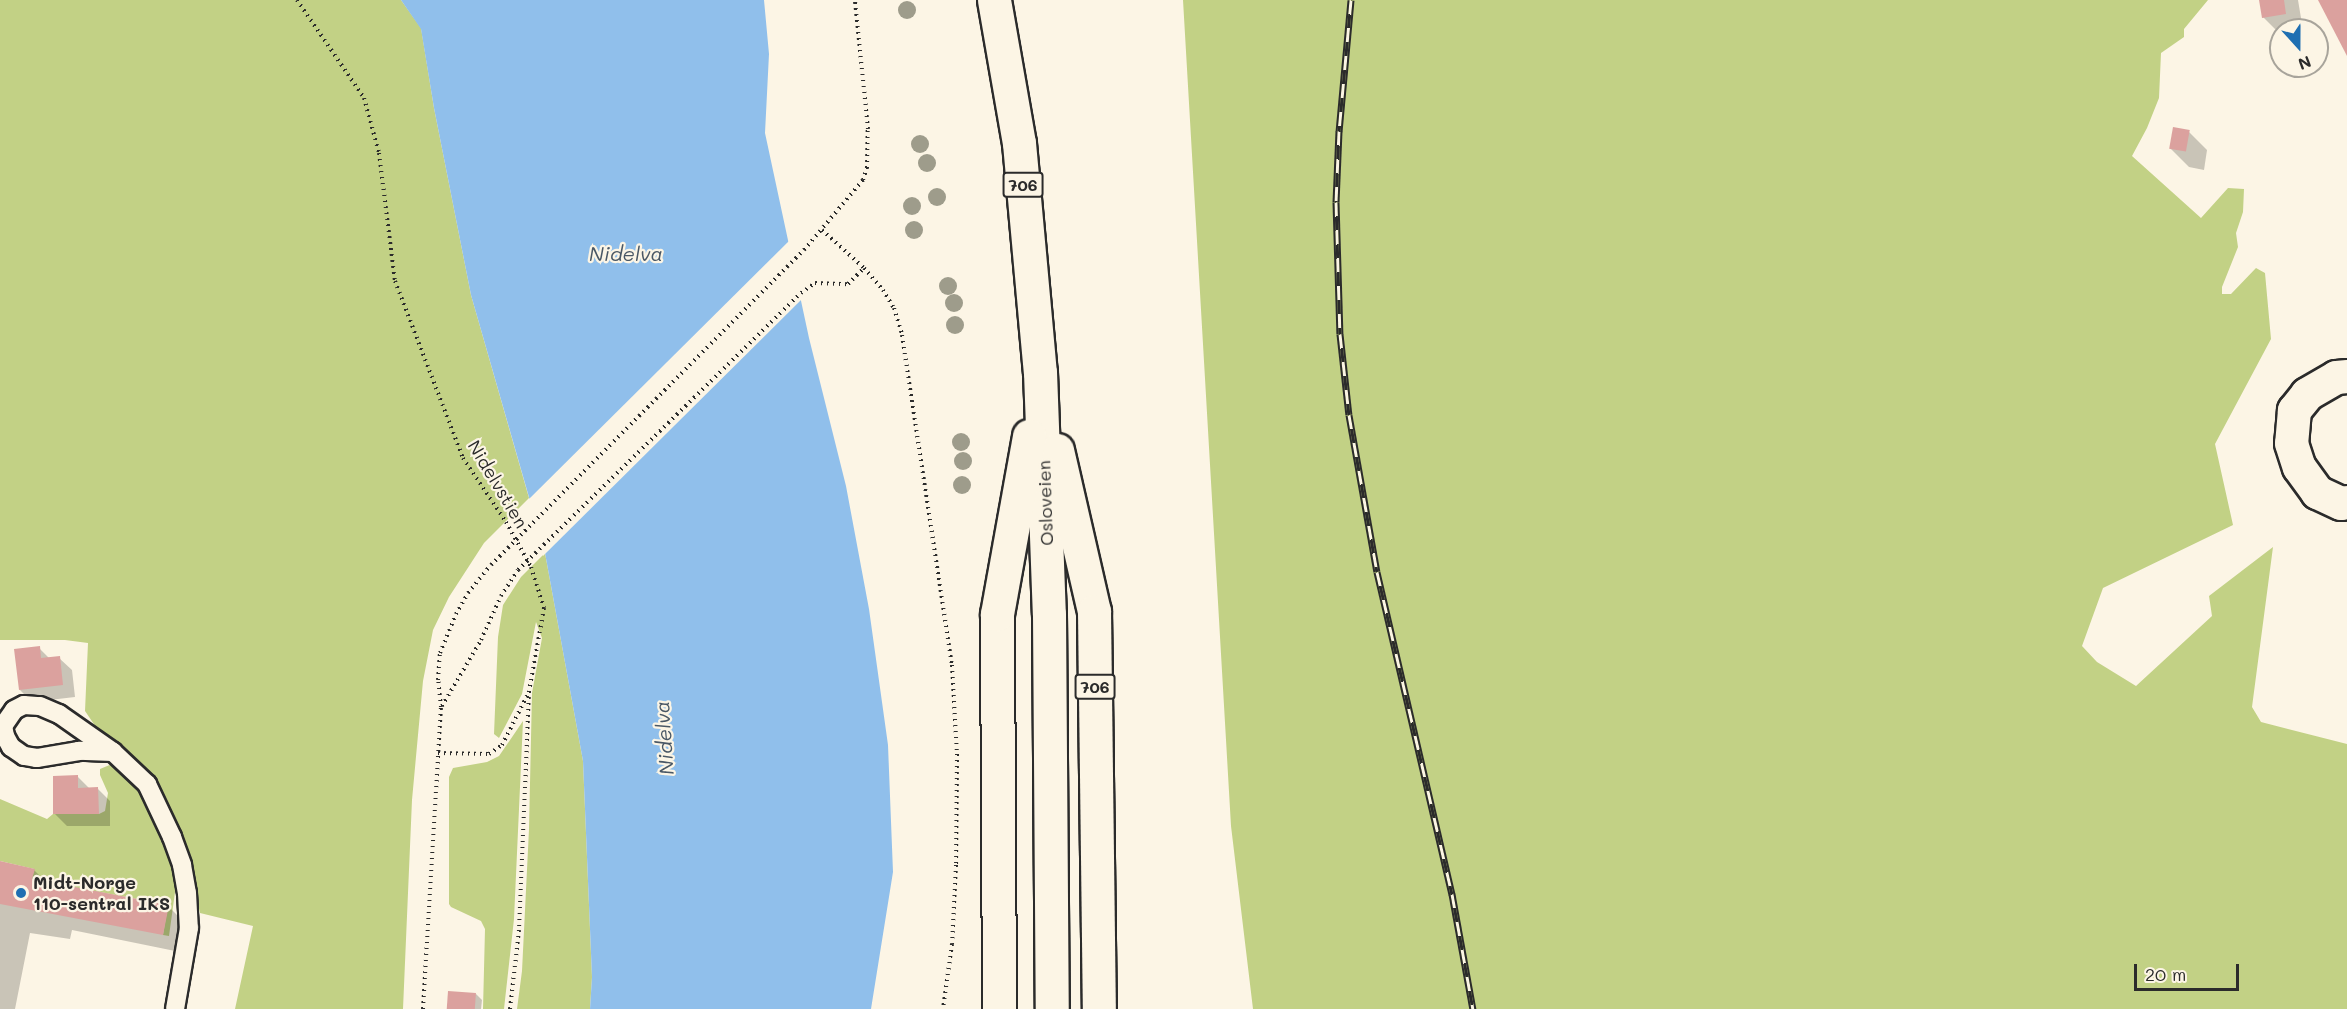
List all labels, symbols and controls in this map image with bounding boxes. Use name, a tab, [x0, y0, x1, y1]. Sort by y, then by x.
north arrow	[2269, 18, 2329, 78]
text: N	[2295, 51, 2314, 75]
road number: 706	[1002, 172, 1044, 198]
water label: Nidelva	[589, 241, 663, 265]
street label: Nidelvstien	[463, 436, 533, 532]
street label: Osloveien	[1033, 460, 1057, 546]
road number: 706	[1074, 674, 1116, 700]
water label: Nidelva	[649, 700, 679, 776]
place label: Midt-Norge 110-sentral IKS	[33, 872, 170, 914]
marker: Midt-Norge 110-sentral IKS	[14, 886, 28, 900]
scale bar	[2137, 952, 2242, 990]
text: 20 m	[2145, 962, 2186, 986]

